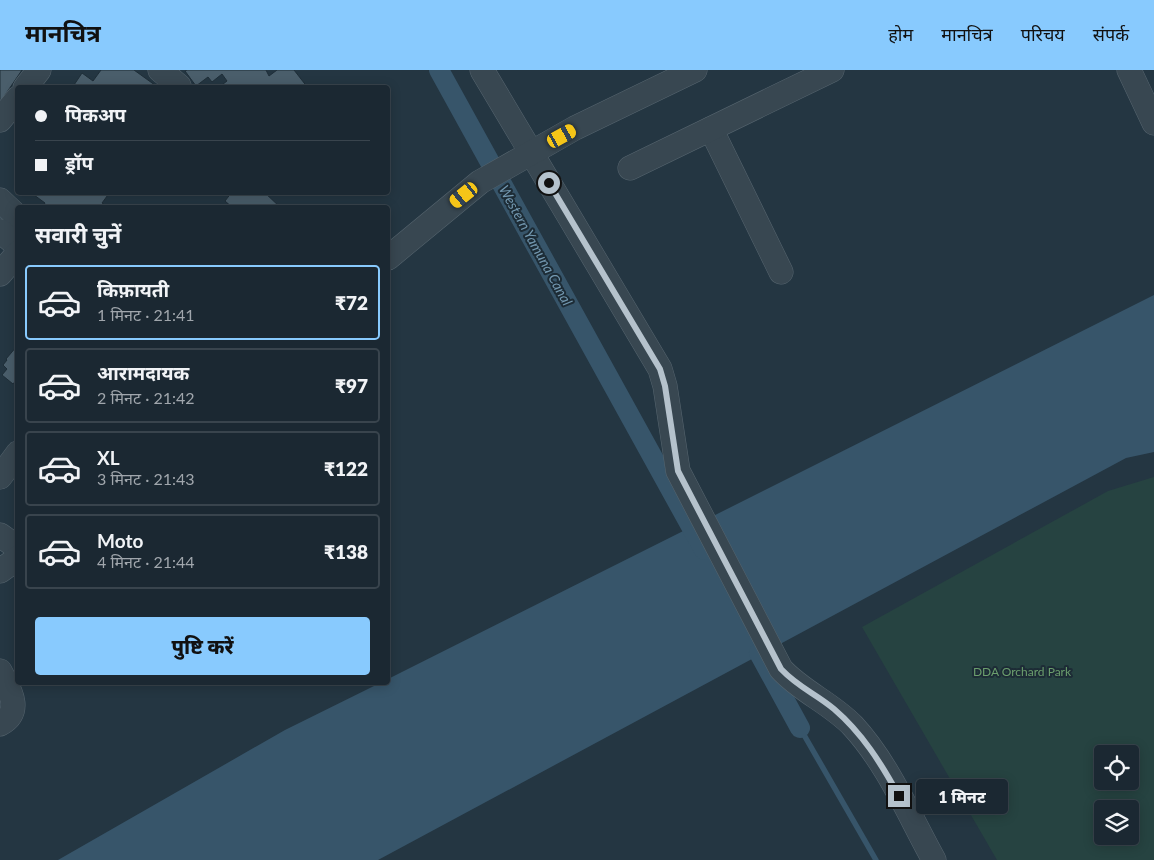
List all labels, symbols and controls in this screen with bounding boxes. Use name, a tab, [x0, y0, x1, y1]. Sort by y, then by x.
text: मानचित्र	[25, 18, 101, 47]
text: होम	[888, 23, 913, 45]
text: मानचित्र	[941, 23, 993, 45]
text: परिचय	[1021, 23, 1065, 45]
text: संपर्क	[1093, 23, 1129, 45]
text: पिकअप	[65, 103, 126, 126]
car	[545, 122, 578, 150]
text: ड्रॉप	[65, 151, 93, 174]
route start	[538, 172, 560, 194]
car	[447, 180, 480, 210]
water label: Western Yamuna Canal	[496, 182, 576, 308]
text: सवारी चुनें	[35, 221, 121, 248]
text: किफ़ायती	[97, 278, 169, 301]
icon: car	[37, 280, 82, 325]
text: ₹72	[335, 291, 368, 314]
text: 1 मिनट · 21:41	[97, 305, 195, 324]
text: आरामदायक	[97, 361, 189, 384]
icon: car	[37, 363, 82, 408]
text: ₹97	[335, 374, 368, 397]
text: 2 मिनट · 21:42	[97, 388, 195, 407]
icon: car	[37, 446, 82, 491]
text: XL	[97, 446, 120, 469]
text: ₹122	[324, 457, 368, 480]
text: 3 मिनट · 21:43	[97, 469, 195, 488]
icon: car	[37, 529, 82, 574]
text: Moto	[97, 529, 143, 552]
text: ₹138	[324, 540, 368, 563]
text: 4 मिनट · 21:44	[97, 552, 195, 571]
button: पुष्टि करें	[35, 617, 370, 675]
park label: DDA Orchard Park	[973, 664, 1072, 679]
map controls	[1094, 745, 1139, 845]
button: locate	[1094, 745, 1139, 790]
callout: 1 मिनट	[916, 778, 1009, 814]
route end	[888, 785, 910, 807]
text: 1 मिनट	[938, 787, 986, 806]
button: layers	[1094, 800, 1139, 845]

